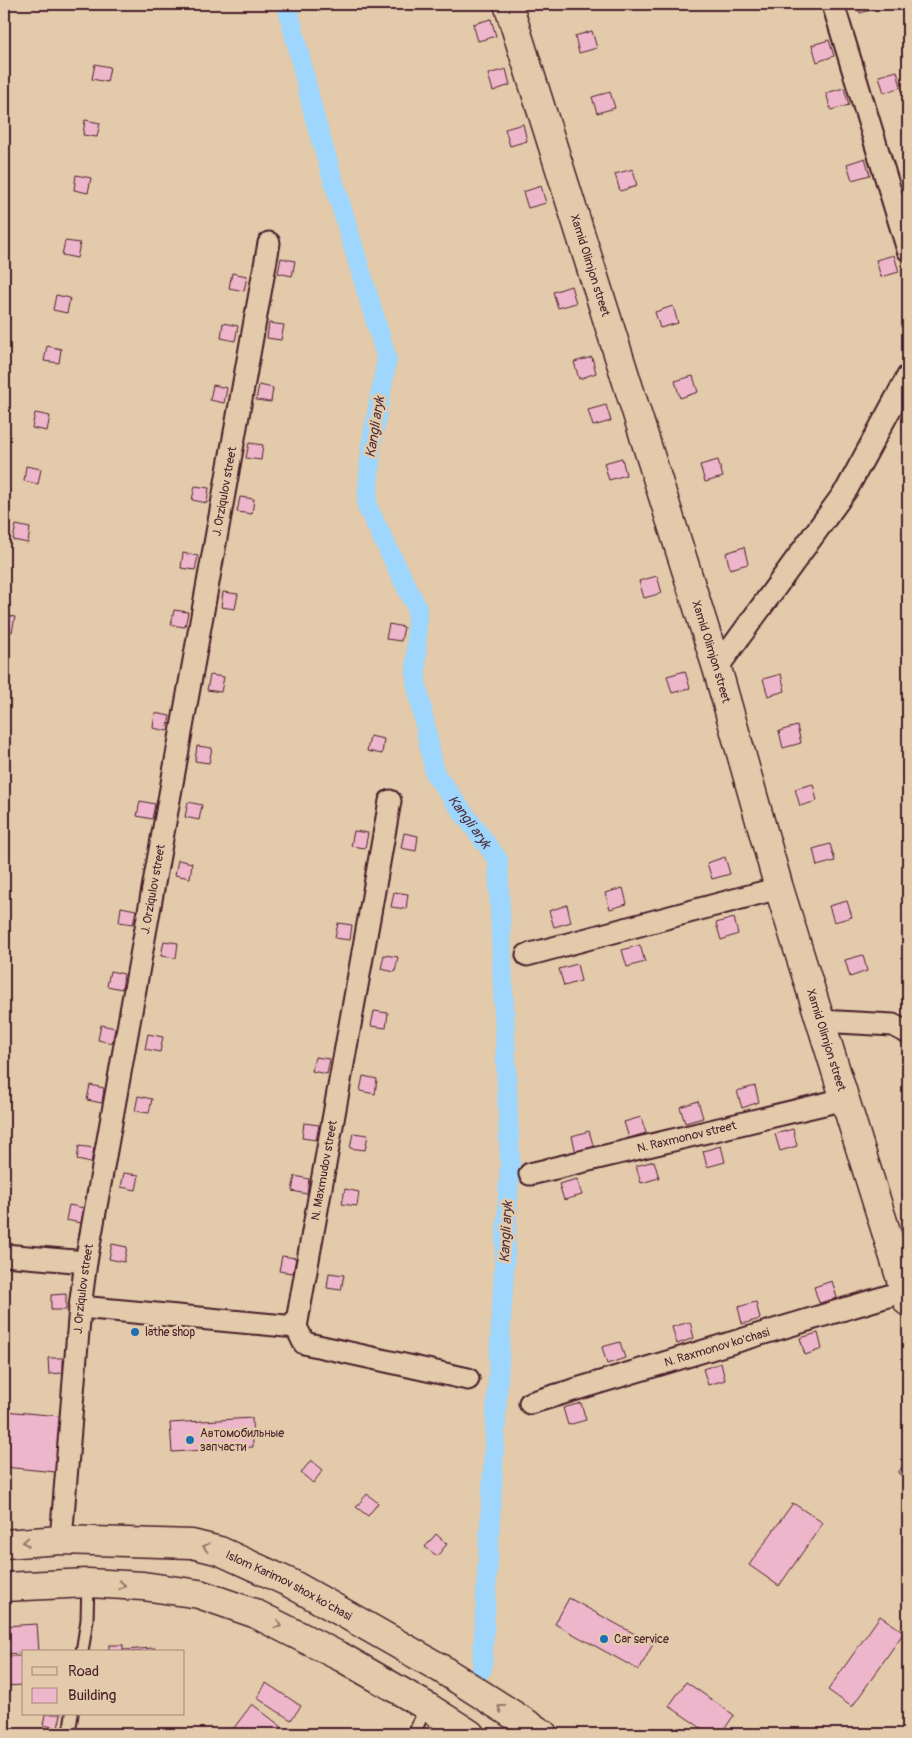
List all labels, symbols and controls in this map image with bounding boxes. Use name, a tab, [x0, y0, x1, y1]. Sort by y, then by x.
street label: Xamid Olimjon street	[567, 212, 613, 318]
water label: Kangli aryk	[362, 394, 388, 459]
street label: J. Orziqulov street	[209, 445, 240, 537]
street label: Xamid Olimjon street	[689, 599, 734, 705]
water label: Kangli aryk	[445, 792, 496, 852]
street label: J. Orziqulov street	[138, 843, 168, 935]
street label: Xamid Olimjon street	[803, 987, 849, 1093]
street label: N. Raxmonov street	[636, 1118, 738, 1156]
street label: N. Maxmudov street	[308, 1119, 340, 1222]
water label: Kangli aryk	[496, 1200, 516, 1263]
street label: J. Orziqulov street	[70, 1243, 97, 1335]
street label: N. Raxmonov ko'chasi	[662, 1324, 771, 1370]
place label: lathe shop	[145, 1325, 196, 1340]
marker: lathe shop	[129, 1326, 141, 1338]
place label: Автомобильные запчасти	[200, 1426, 284, 1455]
marker: Автомобильные запчасти	[184, 1434, 196, 1446]
one-way arrow	[22, 1537, 30, 1548]
one-way arrow	[201, 1542, 210, 1553]
street label: Islom Karimov shox ko'chasi	[223, 1547, 355, 1624]
one-way arrow	[119, 1579, 127, 1590]
one-way arrow	[273, 1619, 282, 1629]
place label: Car service	[614, 1632, 669, 1647]
marker: Car service	[598, 1633, 610, 1645]
legend	[22, 1650, 185, 1716]
text: Road	[68, 1662, 99, 1681]
text: Building	[68, 1686, 116, 1705]
one-way arrow	[498, 1705, 507, 1714]

